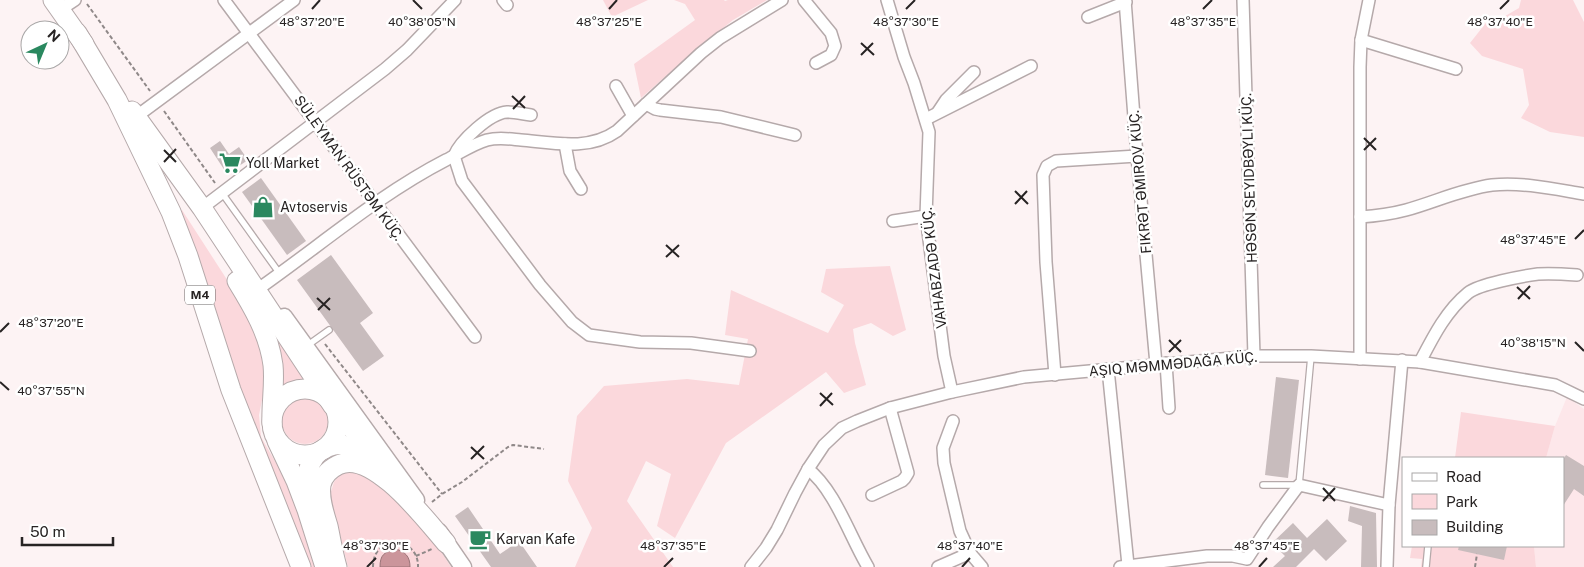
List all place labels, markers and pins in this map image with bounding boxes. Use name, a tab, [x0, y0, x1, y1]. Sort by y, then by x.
supermarket icon: Yoll Market	[217, 150, 243, 176]
place label: Yoll Market	[246, 155, 319, 171]
shop icon: Avtoservis	[250, 194, 276, 220]
place label: Avtoservis	[280, 199, 348, 215]
cafe icon: Karvan Kafe	[467, 526, 493, 552]
place label: Karvan Kafe	[496, 531, 575, 547]

